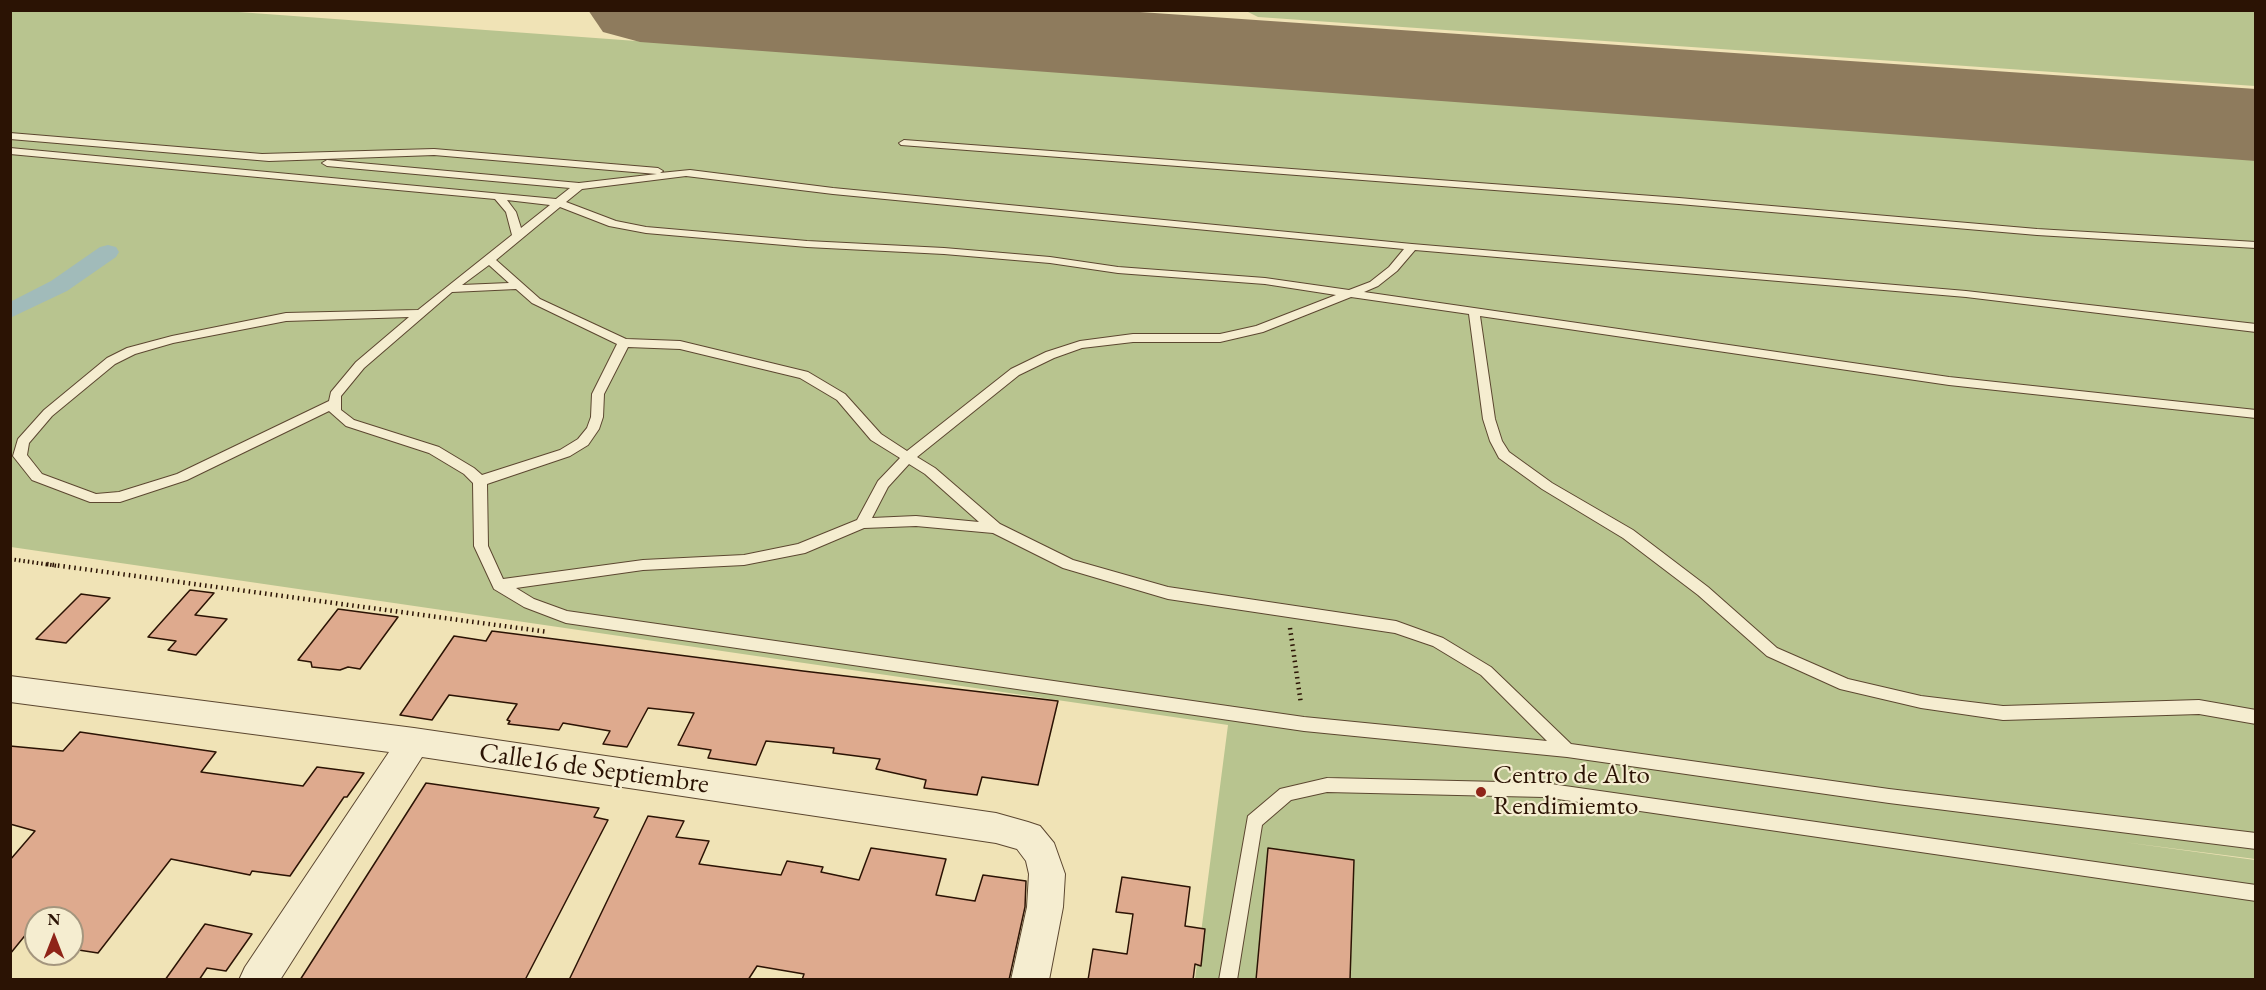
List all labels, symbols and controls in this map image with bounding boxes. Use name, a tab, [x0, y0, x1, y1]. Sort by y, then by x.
street label: Calle16 de Septiembre	[477, 737, 711, 801]
place label: Centro de Alto Rendimiemto	[1493, 760, 1650, 823]
marker: Centro de Alto Rendimiemto	[1474, 785, 1488, 799]
north arrow	[24, 906, 84, 966]
text: N	[48, 909, 60, 930]

